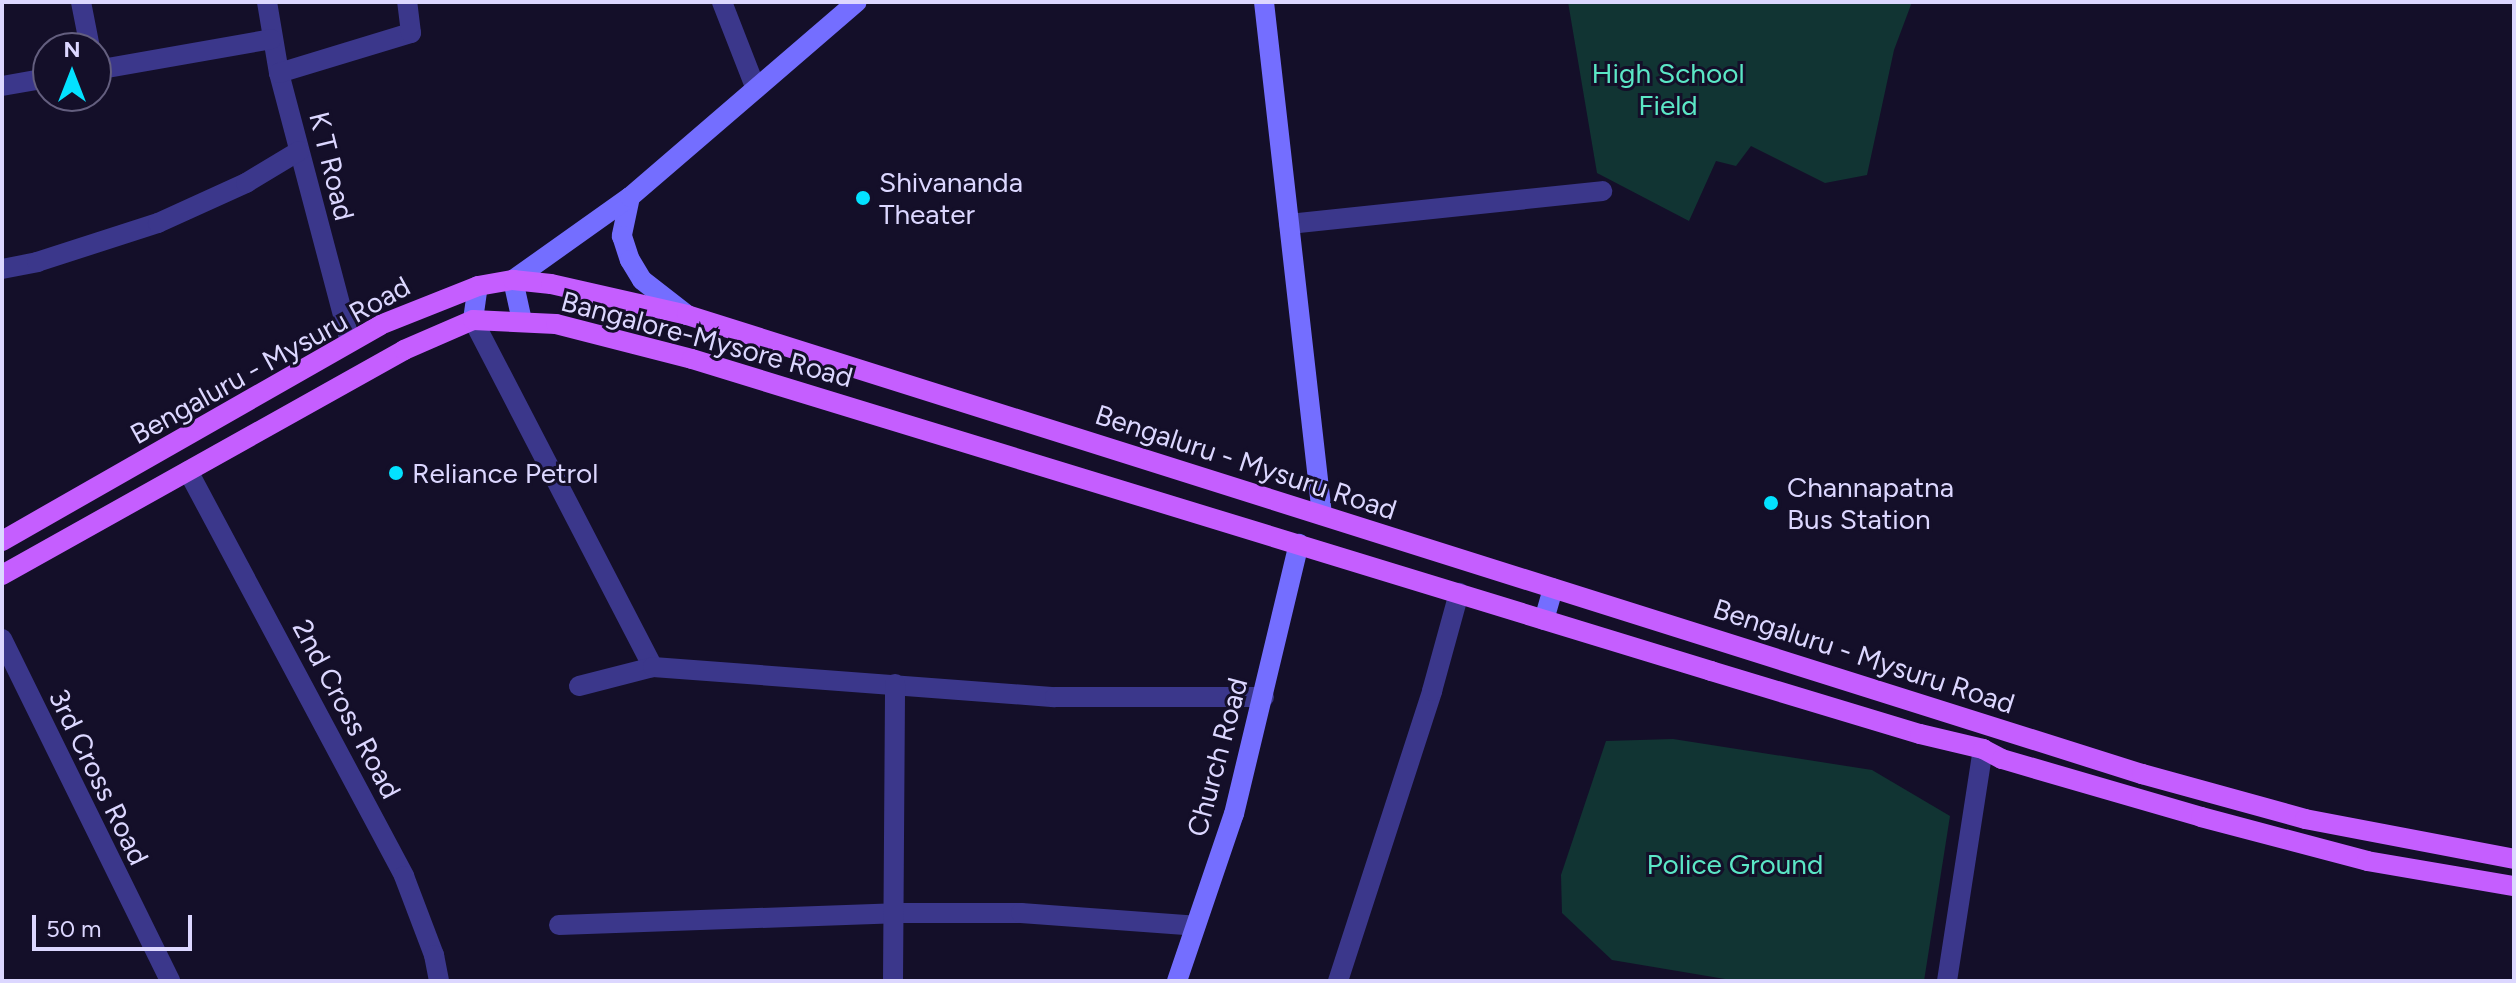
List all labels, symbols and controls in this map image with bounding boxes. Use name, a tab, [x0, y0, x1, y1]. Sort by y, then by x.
north arrow	[32, 32, 112, 112]
text: N	[63, 36, 81, 63]
park label: High School Field	[1591, 56, 1745, 122]
street label: K T Road	[302, 108, 362, 224]
place label: Shivananda Theater	[879, 165, 1023, 231]
marker: Shivananda Theater	[854, 189, 872, 207]
street label: Bengaluru - Mysuru Road	[124, 269, 416, 451]
street label: Bangalore-Mysore Road	[558, 284, 856, 394]
street label: Bengaluru - Mysuru Road	[1091, 397, 1401, 527]
place label: Reliance Petrol	[412, 456, 598, 490]
marker: Reliance Petrol	[387, 464, 405, 482]
place label: Channapatna Bus Station	[1787, 470, 1954, 536]
marker: Channapatna Bus Station	[1762, 494, 1780, 512]
street label: Bengaluru - Mysuru Road	[1709, 591, 2019, 721]
street label: 2nd Cross Road	[286, 614, 408, 804]
street label: Church Road	[1180, 674, 1254, 840]
street label: 3rd Cross Road	[42, 684, 156, 870]
park label: Police Ground	[1647, 847, 1823, 881]
scale bar	[36, 899, 196, 949]
text: 50 m	[46, 914, 102, 943]

